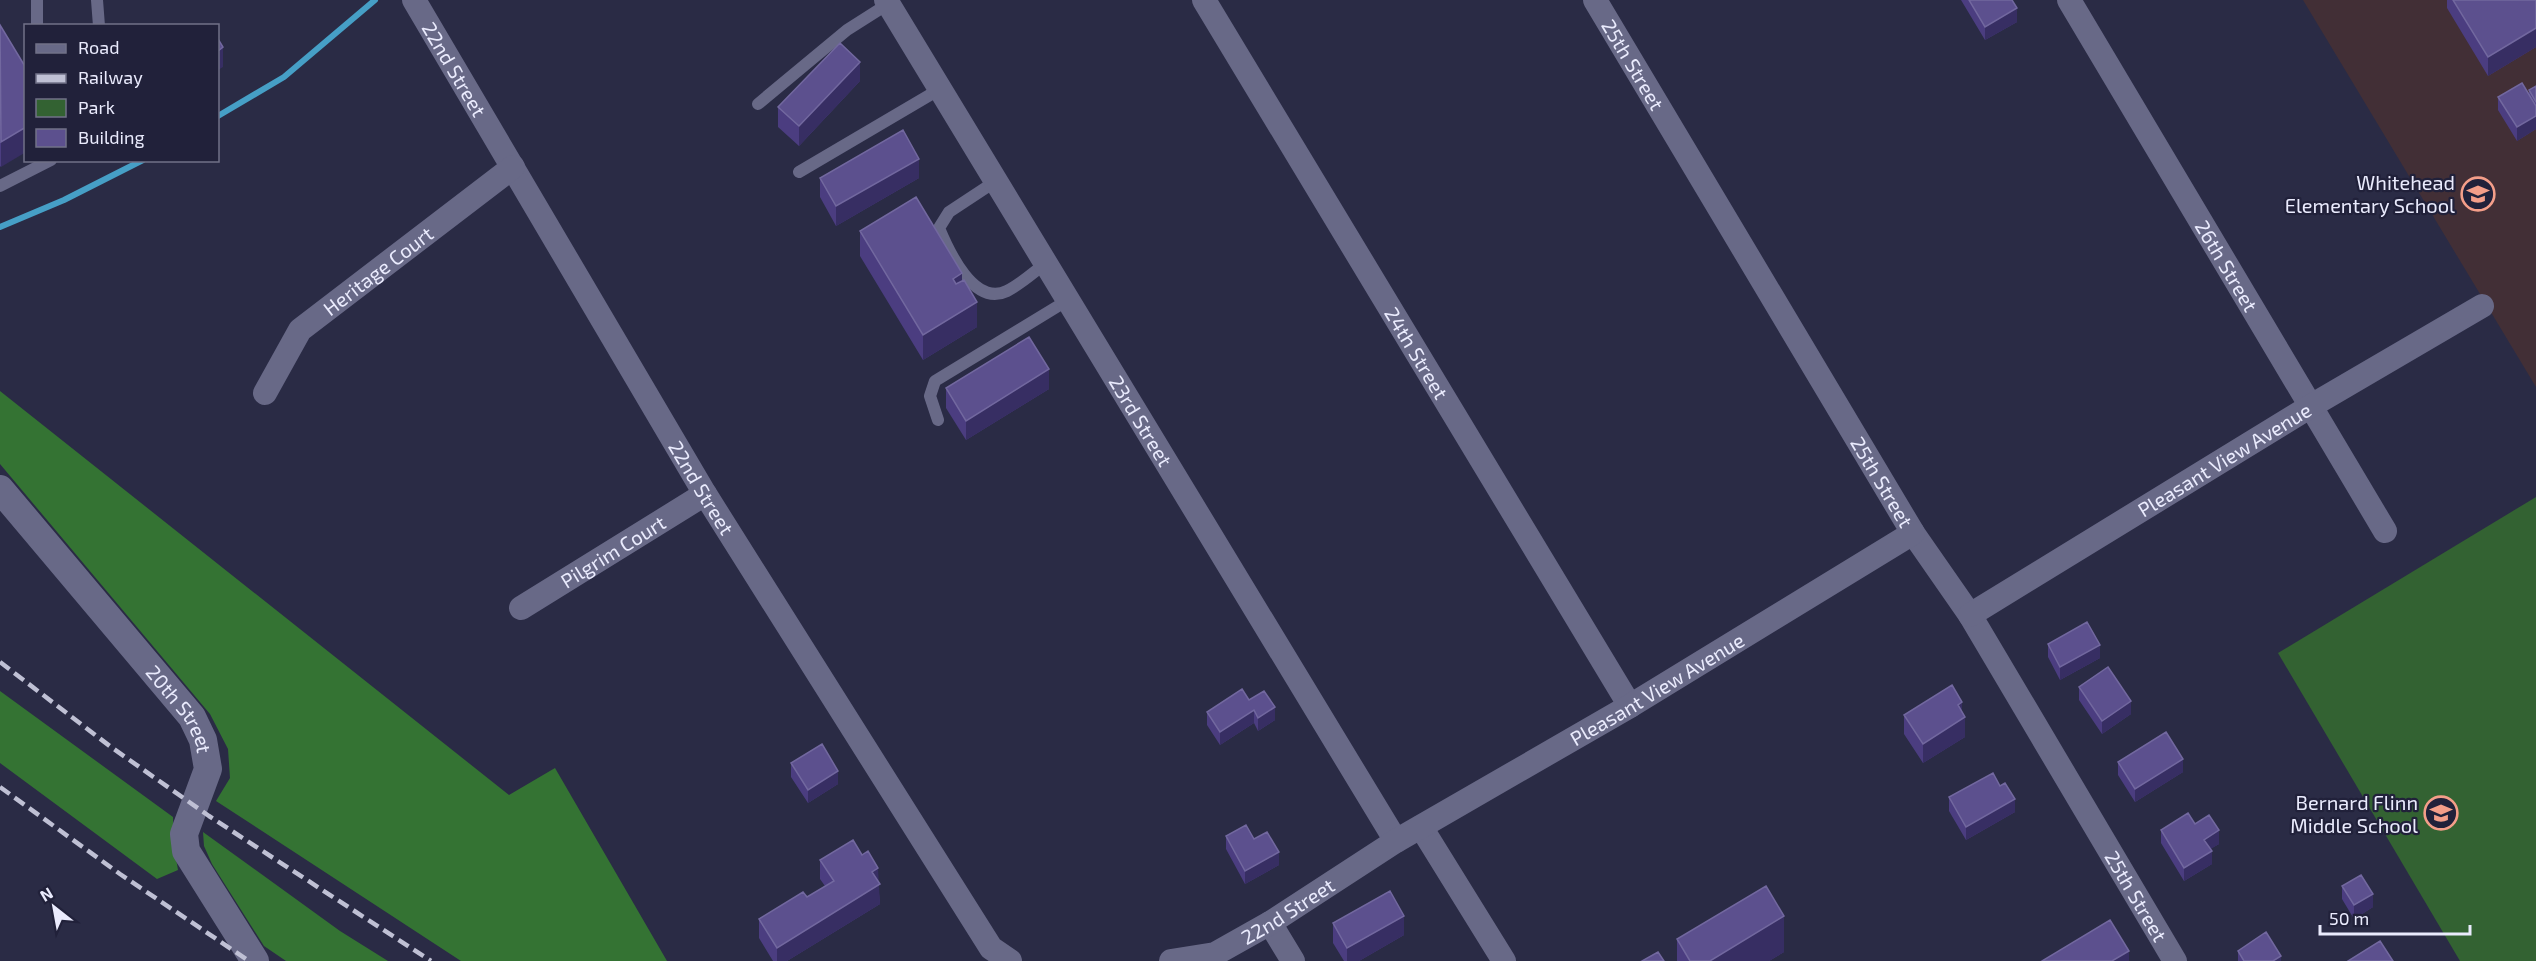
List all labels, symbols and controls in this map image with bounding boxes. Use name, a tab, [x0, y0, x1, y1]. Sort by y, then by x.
street label: 25th Street	[1597, 15, 1670, 114]
street label: 22nd Street	[417, 17, 492, 121]
legend	[24, 24, 219, 162]
text: Road	[78, 36, 119, 58]
text: Railway	[78, 66, 143, 88]
text: Park	[78, 96, 115, 118]
text: Building	[78, 126, 145, 148]
place label: Whitehead Elementary School	[2285, 170, 2455, 217]
school or university icon: Whitehead Elementary School	[2460, 176, 2496, 212]
street label: 26th Street	[2191, 216, 2264, 316]
street label: Heritage Court	[318, 221, 438, 320]
street label: 24th Street	[1380, 303, 1454, 403]
street label: 23rd Street	[1104, 371, 1178, 471]
street label: Pleasant View Avenue	[2133, 397, 2315, 521]
street label: 25th Street	[1846, 432, 1919, 532]
street label: 22nd Street	[664, 436, 740, 539]
street label: Pilgrim Court	[556, 509, 670, 593]
street label: Pleasant View Avenue	[1565, 627, 1748, 750]
street label: 20th Street	[141, 660, 217, 755]
place label: Bernard Flinn Middle School	[2290, 790, 2418, 837]
school or university icon: Bernard Flinn Middle School	[2423, 795, 2459, 831]
street label: 25th Street	[2100, 846, 2173, 946]
street label: 22nd Street	[1237, 872, 1339, 949]
north arrow	[24, 877, 84, 937]
text: N	[36, 883, 56, 905]
scale bar	[2320, 898, 2470, 936]
text: 50 m	[2329, 907, 2369, 929]

